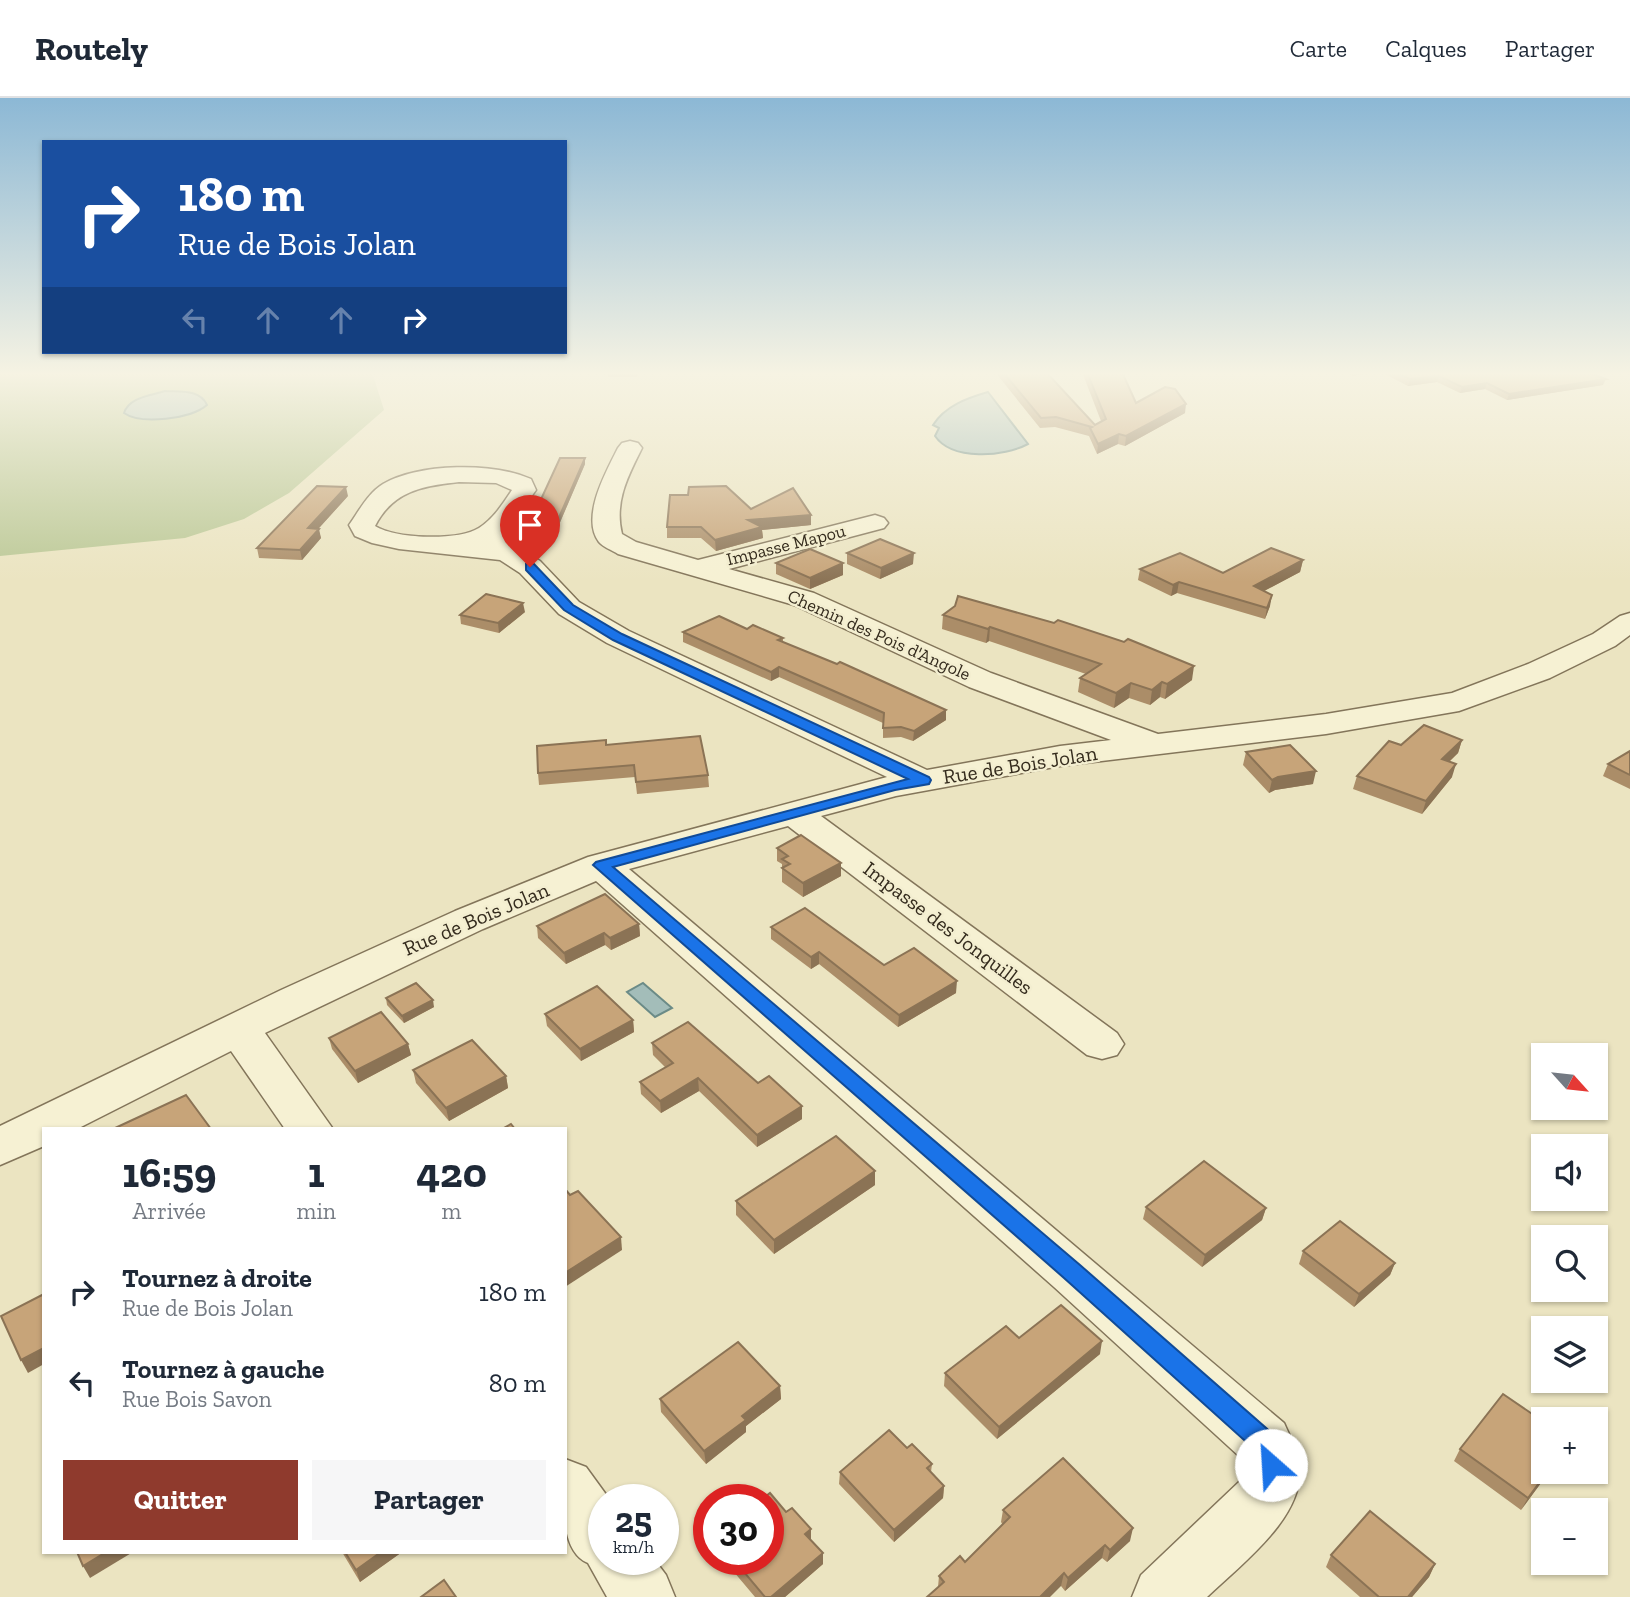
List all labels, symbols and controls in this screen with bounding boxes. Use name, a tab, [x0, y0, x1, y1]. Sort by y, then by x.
text: Routely	[35, 29, 148, 68]
text: Carte	[1290, 34, 1347, 63]
text: Calques	[1385, 34, 1467, 63]
text: Partager	[1505, 34, 1595, 63]
text: 180 m	[178, 165, 305, 224]
icon: right	[63, 168, 154, 259]
text: Rue de Bois Jolan	[178, 225, 416, 263]
icon: left	[176, 301, 214, 339]
icon: ahead	[249, 301, 287, 339]
icon: ahead	[322, 301, 360, 339]
icon: right	[395, 301, 433, 339]
pin	[500, 495, 560, 567]
icon: arrive	[511, 506, 549, 544]
street label: Impasse Mapou	[724, 520, 848, 570]
street label: Chemin des Pois d'Angole	[784, 585, 974, 685]
street label: Rue de Bois Jolan	[941, 740, 1099, 789]
street label: Impasse des Jonquilles	[859, 856, 1038, 999]
street label: Rue de Bois Jolan	[399, 877, 553, 961]
north arrow	[1531, 1043, 1608, 1120]
map controls	[1531, 1043, 1608, 1575]
button: sound	[1531, 1134, 1608, 1211]
text: 16:59	[122, 1147, 216, 1198]
text: 1	[308, 1147, 325, 1198]
text: 420	[416, 1147, 487, 1198]
text: Arrivée	[133, 1197, 206, 1225]
text: min	[297, 1197, 336, 1225]
text: m	[442, 1197, 461, 1225]
button: search	[1531, 1225, 1608, 1302]
text: Tournez à droite	[122, 1262, 312, 1294]
icon: right	[63, 1273, 101, 1311]
text: 180 m	[479, 1276, 546, 1308]
text: Rue de Bois Jolan	[122, 1294, 293, 1322]
button: layers	[1531, 1316, 1608, 1393]
text: Tournez à gauche	[122, 1353, 324, 1385]
icon: left	[63, 1364, 101, 1402]
text: 80 m	[489, 1367, 546, 1399]
text: Rue Bois Savon	[122, 1385, 272, 1413]
button: +	[1531, 1407, 1608, 1484]
position arrow	[1234, 1428, 1308, 1502]
button: Quitter	[63, 1460, 298, 1540]
button: Partager	[312, 1460, 546, 1540]
speed limit sign: 30	[693, 1484, 784, 1575]
button: −	[1531, 1498, 1608, 1575]
text: 25	[615, 1499, 652, 1541]
text: km/h	[613, 1536, 654, 1558]

